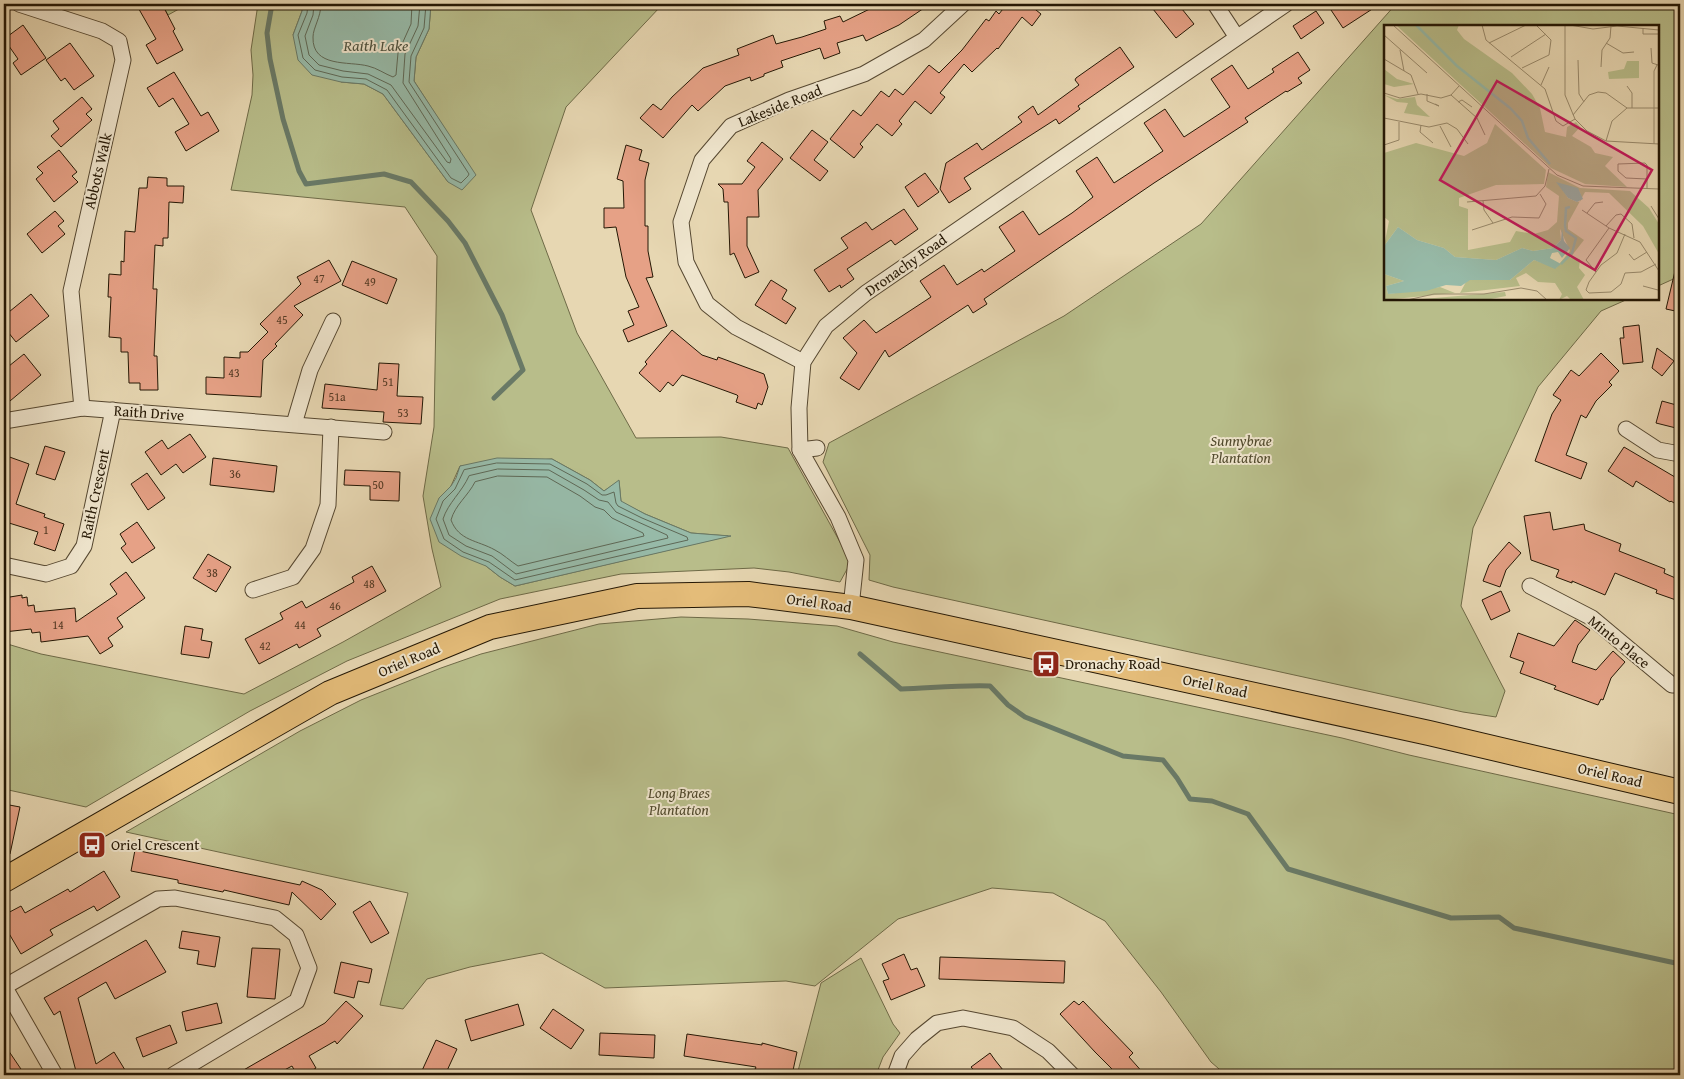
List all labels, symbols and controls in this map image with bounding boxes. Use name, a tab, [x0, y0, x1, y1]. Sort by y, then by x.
inset map	[1384, 25, 1659, 300]
water label: Raith Lake	[343, 33, 409, 57]
street label: Lakeside Road	[735, 79, 825, 132]
street label: Abbots Walk	[79, 130, 117, 211]
street label: Dronachy Road	[861, 229, 951, 301]
house number: 47	[313, 270, 325, 287]
house number: 49	[364, 273, 376, 290]
house number: 45	[276, 311, 288, 328]
house number: 43	[228, 364, 240, 381]
house number: 51	[382, 373, 394, 390]
house number: 51a	[328, 388, 346, 405]
street label: Raith Drive	[113, 400, 185, 425]
house number: 53	[397, 404, 409, 421]
park label: Sunnybrae Plantation	[1210, 430, 1272, 468]
street label: Raith Crescent	[75, 446, 114, 541]
house number: 36	[229, 465, 241, 482]
house number: 50	[372, 476, 384, 493]
house number: 1	[43, 521, 49, 538]
house number: 38	[206, 564, 218, 581]
house number: 48	[363, 575, 375, 592]
street label: Oriel Road	[785, 588, 853, 617]
house number: 46	[329, 597, 341, 614]
street label: Minto Place	[1584, 610, 1655, 673]
house number: 14	[52, 616, 64, 633]
house number: 44	[294, 616, 306, 633]
house number: 42	[259, 637, 271, 654]
street label: Oriel Road	[375, 637, 443, 682]
bus stop icon: Dronachy Road	[1031, 649, 1061, 679]
place label: Dronachy Road	[1065, 653, 1160, 674]
street label: Oriel Road	[1181, 668, 1249, 703]
street label: Oriel Road	[1576, 757, 1644, 792]
park label: Long Braes Plantation	[647, 782, 711, 820]
bus stop icon: Oriel Crescent	[77, 830, 107, 860]
place label: Oriel Crescent	[111, 834, 200, 855]

